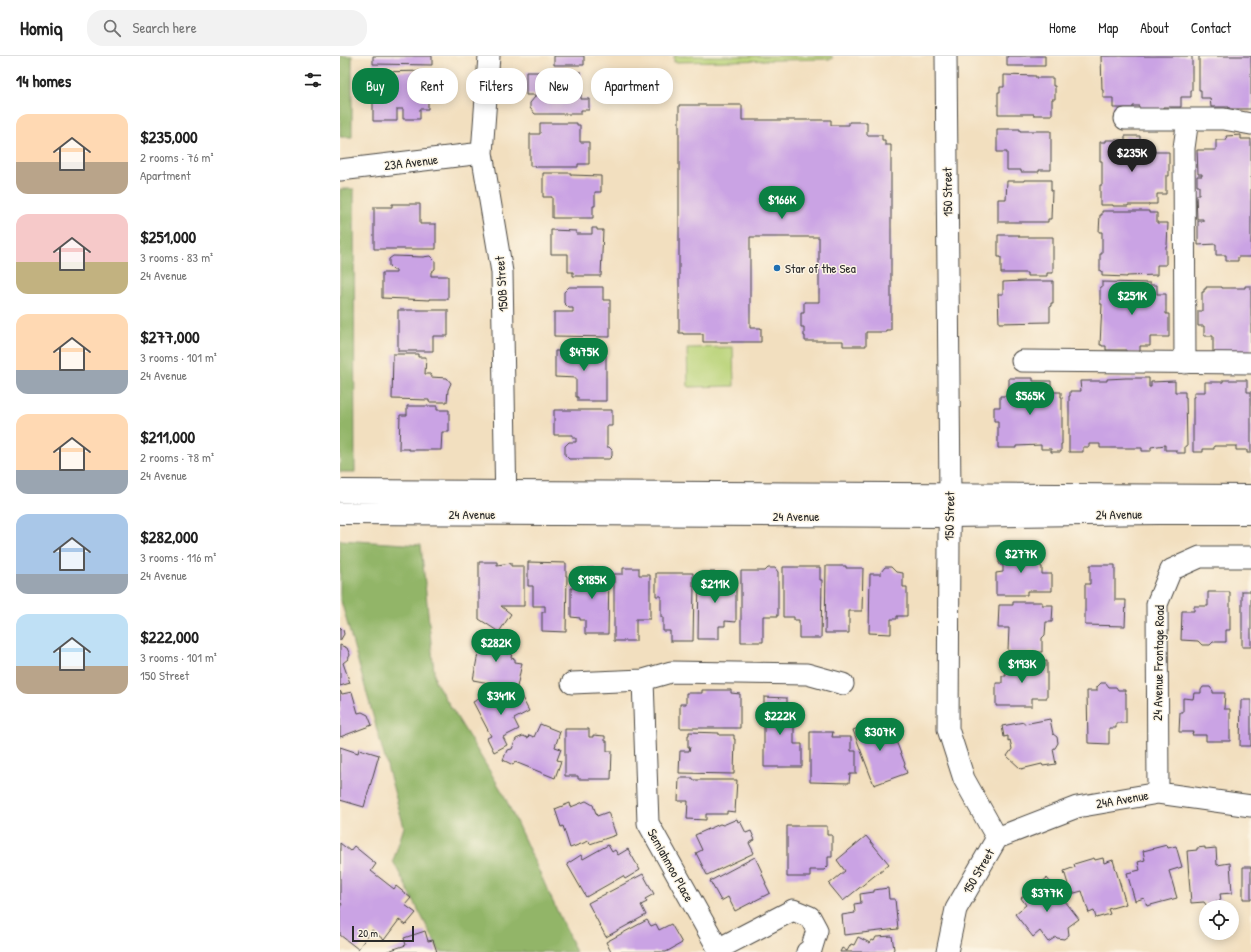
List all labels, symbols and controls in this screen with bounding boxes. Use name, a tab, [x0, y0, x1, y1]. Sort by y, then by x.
search box	[87, 10, 367, 46]
text: Homiq	[20, 15, 63, 41]
icon: search	[101, 17, 123, 39]
text: Search here	[133, 17, 197, 38]
text: Home	[1049, 18, 1076, 37]
text: Map	[1098, 18, 1118, 37]
text: About	[1140, 18, 1169, 37]
text: Contact	[1191, 18, 1231, 37]
chip: Buy	[352, 68, 399, 104]
chip: Rent	[407, 68, 458, 104]
chip: Filters	[466, 68, 527, 104]
chip: New	[535, 68, 583, 104]
chip: Apartment	[591, 68, 673, 104]
text: 14 homes	[16, 69, 71, 92]
icon: filters	[302, 69, 324, 91]
text: $235,000	[140, 125, 198, 148]
icon: home	[48, 130, 96, 178]
pin: $235K	[1104, 139, 1160, 173]
text: $235K	[1117, 143, 1147, 161]
text: 2 rooms · 76 m²	[140, 148, 213, 166]
street label: 23A Avenue	[383, 150, 439, 174]
text: Apartment	[140, 166, 191, 184]
street label: 150 Street	[938, 167, 956, 217]
pin: $166K	[754, 186, 810, 220]
text: $166K	[768, 190, 796, 208]
text: $251,000	[140, 225, 196, 248]
icon: home	[48, 230, 96, 278]
text: 3 rooms · 83 m²	[140, 248, 213, 266]
street label: 150B Street	[490, 255, 512, 313]
place label: Star of the Sea	[785, 259, 856, 277]
marker: Star of the Sea	[772, 263, 782, 273]
text: 24 Avenue	[140, 266, 187, 284]
pin: $251K	[1104, 282, 1160, 316]
text: $251K	[1117, 286, 1147, 304]
text: $277,000	[140, 325, 200, 348]
icon: home	[48, 330, 96, 378]
pin: $475K	[556, 338, 612, 372]
text: $475K	[569, 342, 599, 360]
text: 3 rooms · 101 m²	[140, 348, 217, 366]
text: 24 Avenue	[140, 366, 187, 384]
pin: $565K	[1002, 382, 1058, 416]
text: $565K	[1015, 386, 1045, 404]
text: $211,000	[140, 425, 195, 448]
icon: home	[48, 430, 96, 478]
text: 2 rooms · 78 m²	[140, 448, 214, 466]
text: 24 Avenue	[140, 466, 187, 484]
street label: 150 Street	[940, 491, 958, 541]
street label: 24 Avenue	[449, 505, 495, 523]
street label: 24 Avenue	[1095, 505, 1143, 523]
street label: 24 Avenue	[773, 507, 819, 525]
text: $282,000	[140, 525, 198, 548]
icon: home	[48, 530, 96, 578]
pin: $277K	[993, 540, 1049, 574]
text: $277K	[1005, 544, 1037, 562]
text: 3 rooms · 116 m²	[140, 548, 216, 566]
text: 24 Avenue	[140, 566, 187, 584]
pin: $185K	[564, 566, 620, 600]
text: $185K	[577, 570, 607, 588]
pin: $211K	[687, 570, 743, 604]
text: $211K	[701, 574, 729, 592]
street label: 24 Avenue Frontage Road	[1148, 605, 1168, 721]
text: $222,000	[140, 625, 199, 648]
pin: $282K	[468, 629, 524, 663]
icon: home	[48, 630, 96, 678]
text: $282K	[480, 633, 512, 651]
text: 3 rooms · 101 m²	[140, 648, 217, 666]
pin: $193K	[994, 650, 1050, 684]
text: $193K	[1008, 654, 1036, 672]
text: 150 Street	[140, 666, 189, 684]
pin: $341K	[473, 682, 529, 716]
text: $341K	[487, 686, 515, 704]
pin: $222K	[752, 702, 808, 736]
text: $222K	[764, 706, 796, 724]
pin: $307K	[852, 718, 908, 752]
text: $307K	[864, 722, 896, 740]
street label: 24A Avenue	[1094, 786, 1150, 812]
street label: Semiahmoo Place	[644, 825, 698, 905]
street label: 150 Street	[958, 845, 998, 897]
pin: $377K	[1019, 879, 1075, 913]
text: $377K	[1031, 883, 1063, 901]
map controls	[1199, 900, 1239, 940]
button: locate	[1199, 900, 1239, 940]
scale bar	[352, 924, 414, 943]
text: 20 m	[358, 926, 378, 940]

